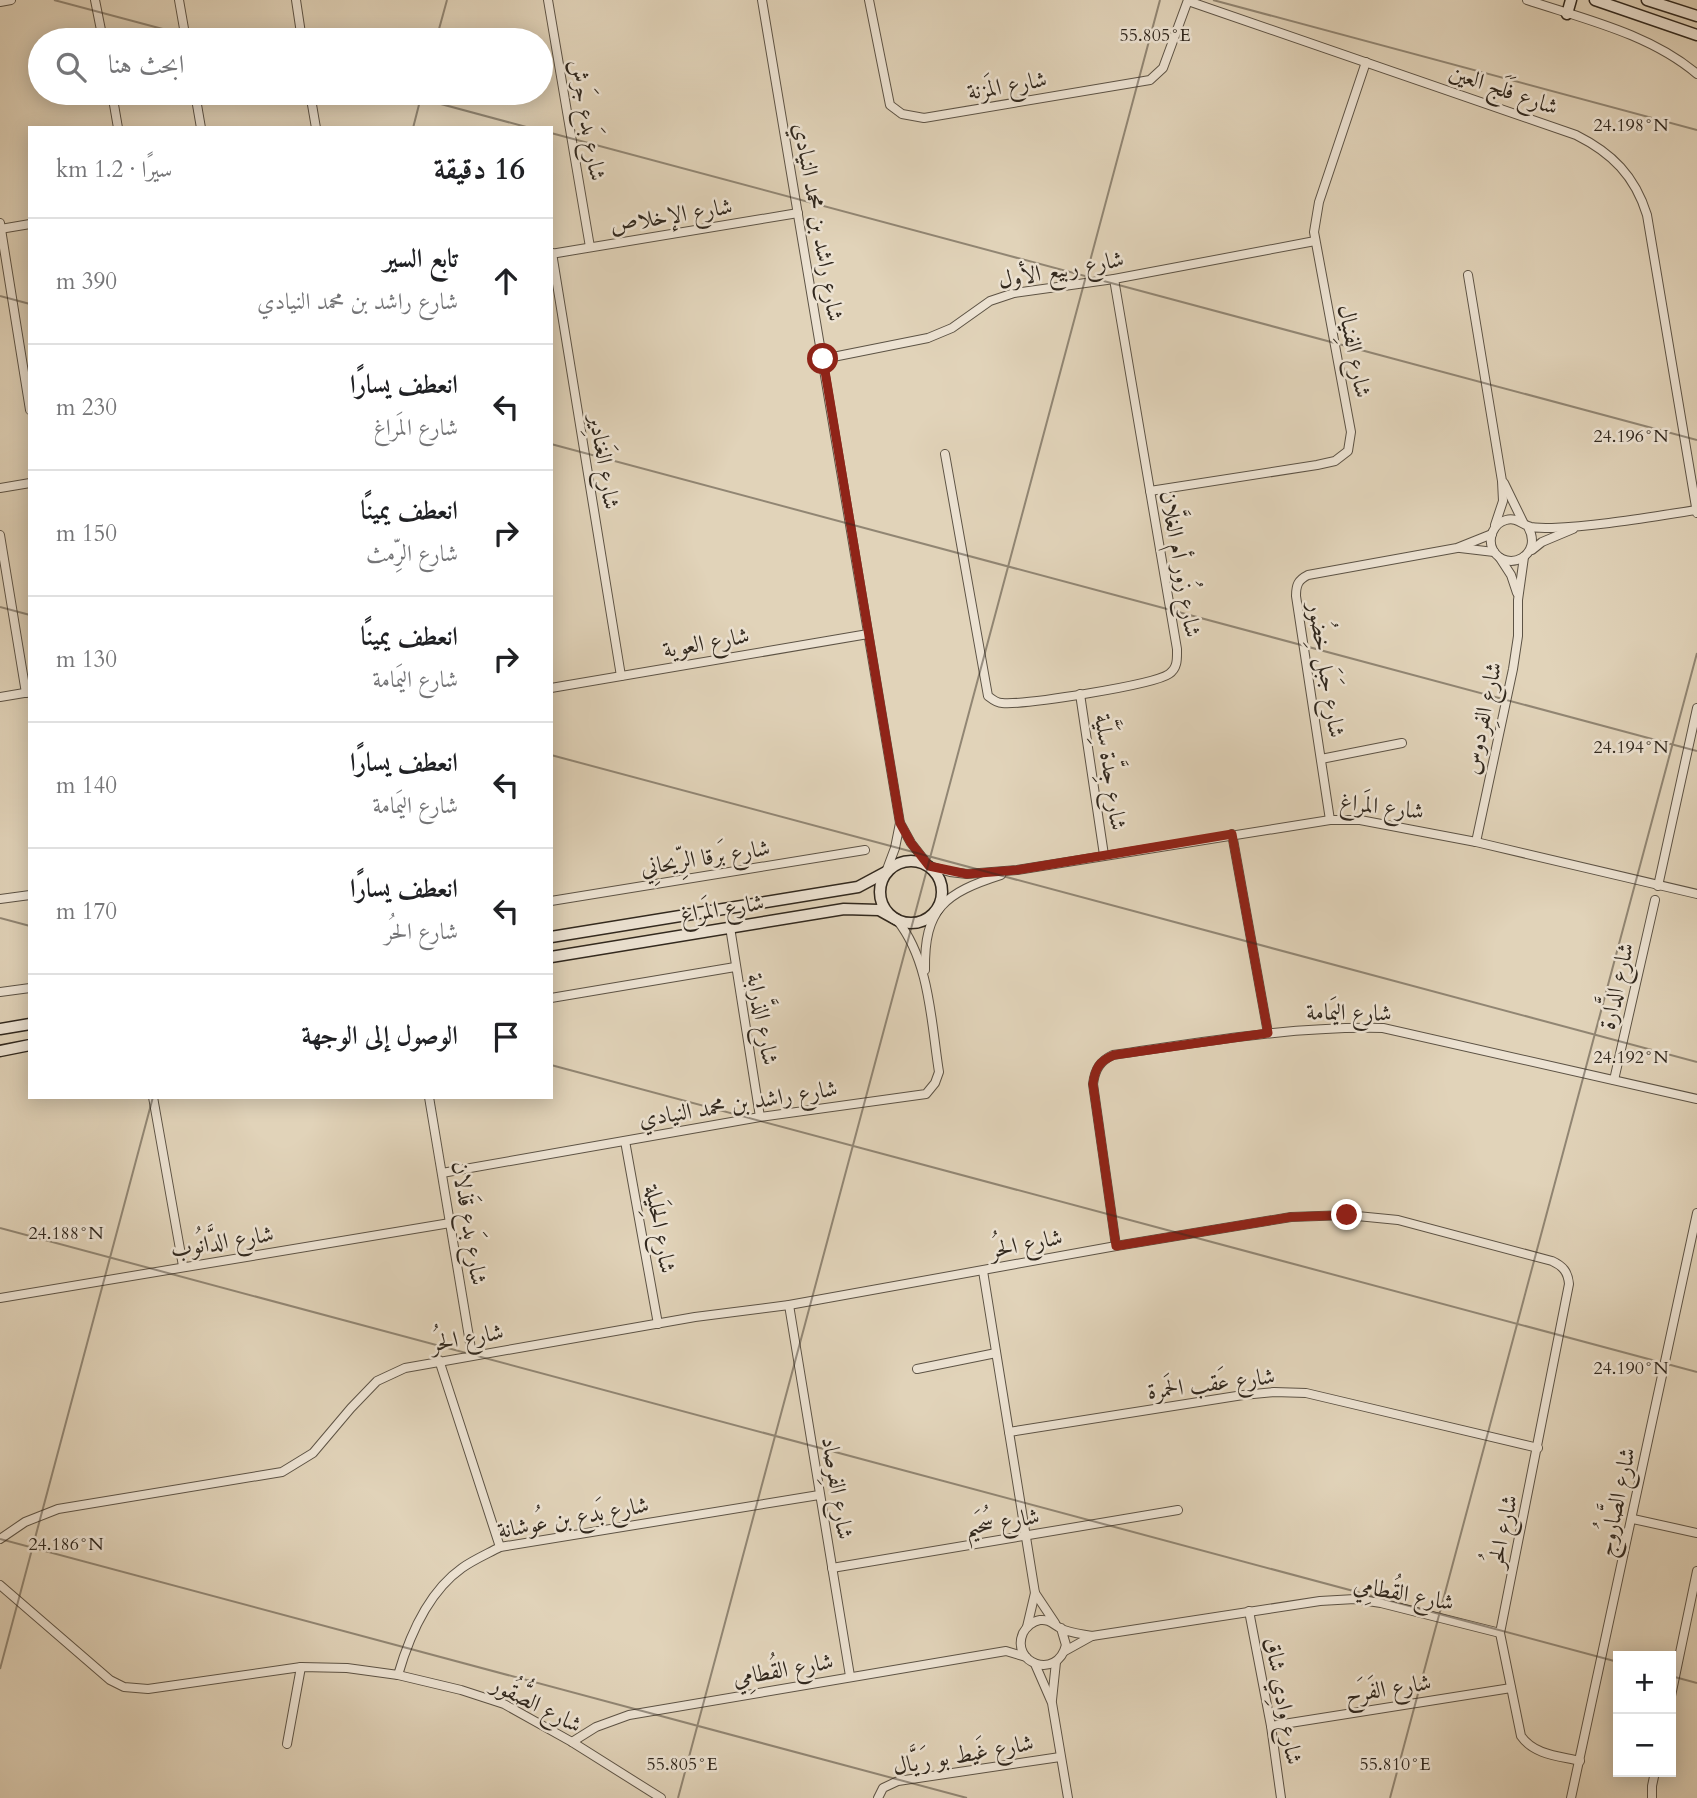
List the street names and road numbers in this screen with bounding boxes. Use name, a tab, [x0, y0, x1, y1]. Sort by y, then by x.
street label: شارع فَلَج العين	[1444, 55, 1563, 127]
street label: شارع بَدع جَرش	[558, 57, 614, 184]
street label: شارع المَزنة	[965, 62, 1050, 112]
street label: شارع راشد بن محمد النيادي	[782, 120, 851, 324]
street label: شارع الإخلاص	[608, 191, 735, 244]
street label: شارع ربيع الأول	[996, 242, 1127, 301]
street label: شارع الفِنيال	[1326, 302, 1379, 401]
street label: شارع الغَنادِير	[577, 410, 628, 512]
street label: شارع زُور أم الغلَّان	[1148, 488, 1213, 640]
street label: شارع جَبَل خِضُور	[1296, 598, 1356, 741]
street label: شارع العوية	[660, 620, 752, 669]
street label: شارع الفِردوس	[1455, 659, 1513, 778]
street label: شارع جِدَّة سِلَيَّة	[1083, 711, 1138, 833]
street label: شارع المَراغ	[1338, 785, 1426, 831]
street label: شارع بَرقا الرِّيحانِي	[638, 831, 773, 888]
street label: شارع المَراغ	[678, 886, 767, 934]
street label: شارع الدَّارة	[1587, 939, 1645, 1033]
street label: شارع الذَّرابة	[735, 970, 790, 1068]
street label: شارع اليَمامة	[1306, 995, 1392, 1033]
street label: شارع راشد بن محمد النيادي	[636, 1072, 840, 1138]
street label: شارع بَدع قَذلان	[440, 1159, 496, 1288]
street label: شارع الحِلَيلة	[633, 1181, 685, 1276]
street label: شارع الدَّانُوب	[168, 1214, 277, 1269]
street label: شارع الحُر	[984, 1217, 1066, 1270]
street label: شارع الحُر	[426, 1312, 507, 1363]
street label: شارع عَقب الحَمرة	[1145, 1359, 1277, 1411]
street label: شارع الفِرصاد	[810, 1435, 861, 1542]
street label: شارع الصَّارُوج	[1586, 1444, 1648, 1560]
street label: شارع بَدع بن عُوشانة	[494, 1485, 652, 1550]
street label: شارع الحُر	[1475, 1491, 1529, 1573]
street label: شارع سُحَيم	[962, 1496, 1043, 1550]
street label: شارع القُطامِي	[1350, 1565, 1457, 1622]
street label: شارع وادِي شاق	[1253, 1635, 1310, 1768]
street label: شارع القُطامِي	[730, 1641, 836, 1698]
street label: شارع الصُّقُور	[483, 1661, 590, 1744]
street label: شارع الفَرَح	[1343, 1665, 1434, 1716]
street label: شارع غَيط بو رَيَّال	[890, 1723, 1037, 1786]

